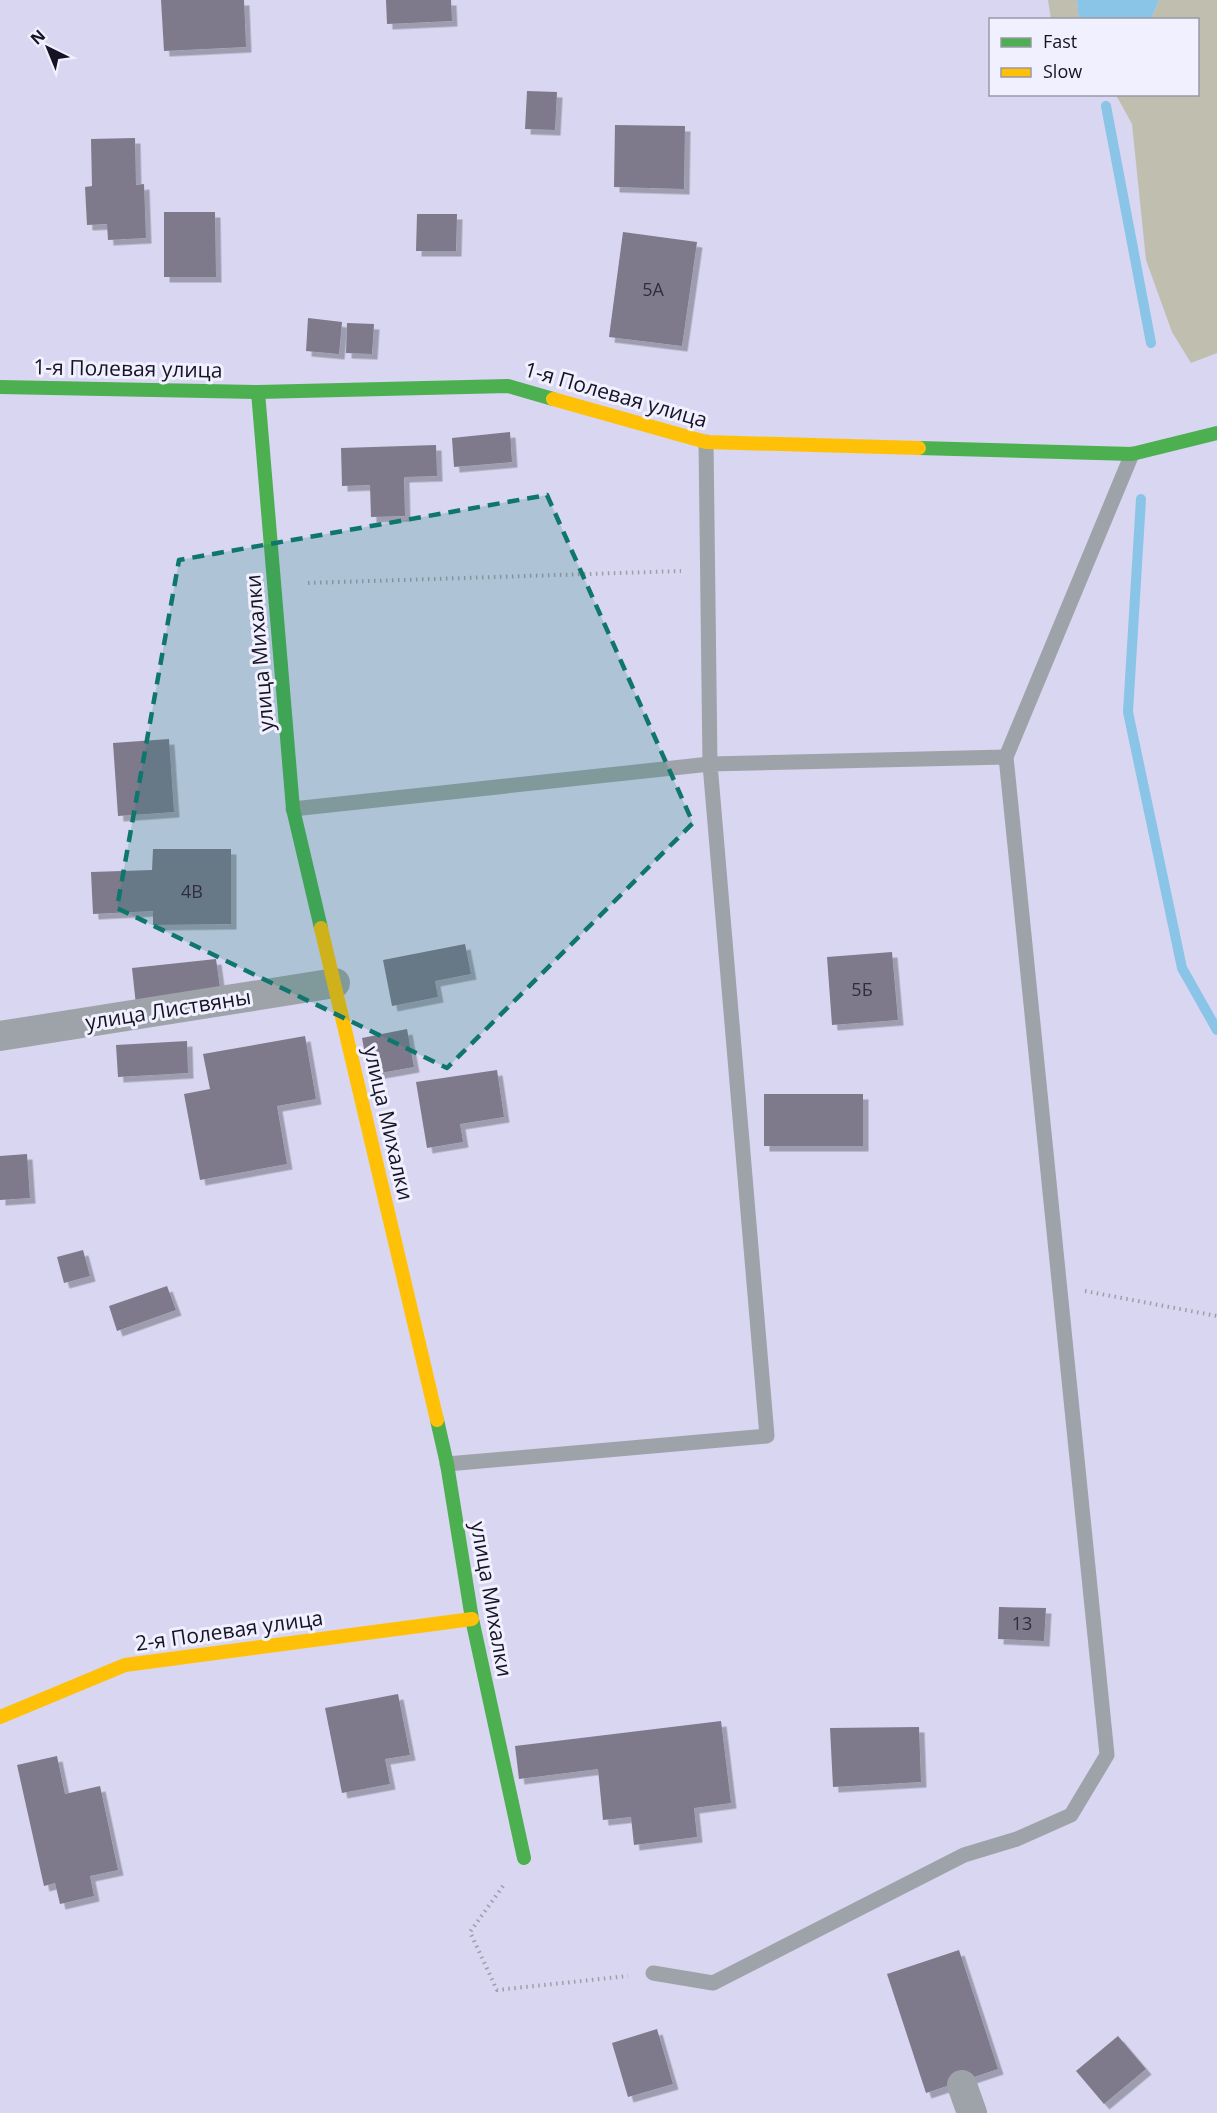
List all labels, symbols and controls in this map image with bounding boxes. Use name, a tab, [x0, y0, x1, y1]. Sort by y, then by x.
north arrow	[18, 18, 78, 78]
legend	[989, 18, 1199, 96]
text: N	[26, 25, 50, 50]
text: Fast	[1043, 29, 1077, 53]
text: Slow	[1043, 59, 1082, 83]
house number: 5А	[642, 277, 664, 301]
street label: 1-я Полевая улица	[33, 352, 223, 384]
street label: 1-я Полевая улица	[521, 354, 711, 434]
street label: улица Михалки	[238, 573, 280, 733]
house number: 4В	[181, 879, 203, 903]
house number: 5Б	[851, 977, 873, 1001]
street label: улица Листвяны	[83, 982, 253, 1036]
street label: улица Михалки	[358, 1043, 420, 1203]
street label: улица Михалки	[465, 1519, 519, 1679]
street label: 2-я Полевая улица	[133, 1603, 325, 1657]
house number: 13	[1012, 1611, 1032, 1635]

